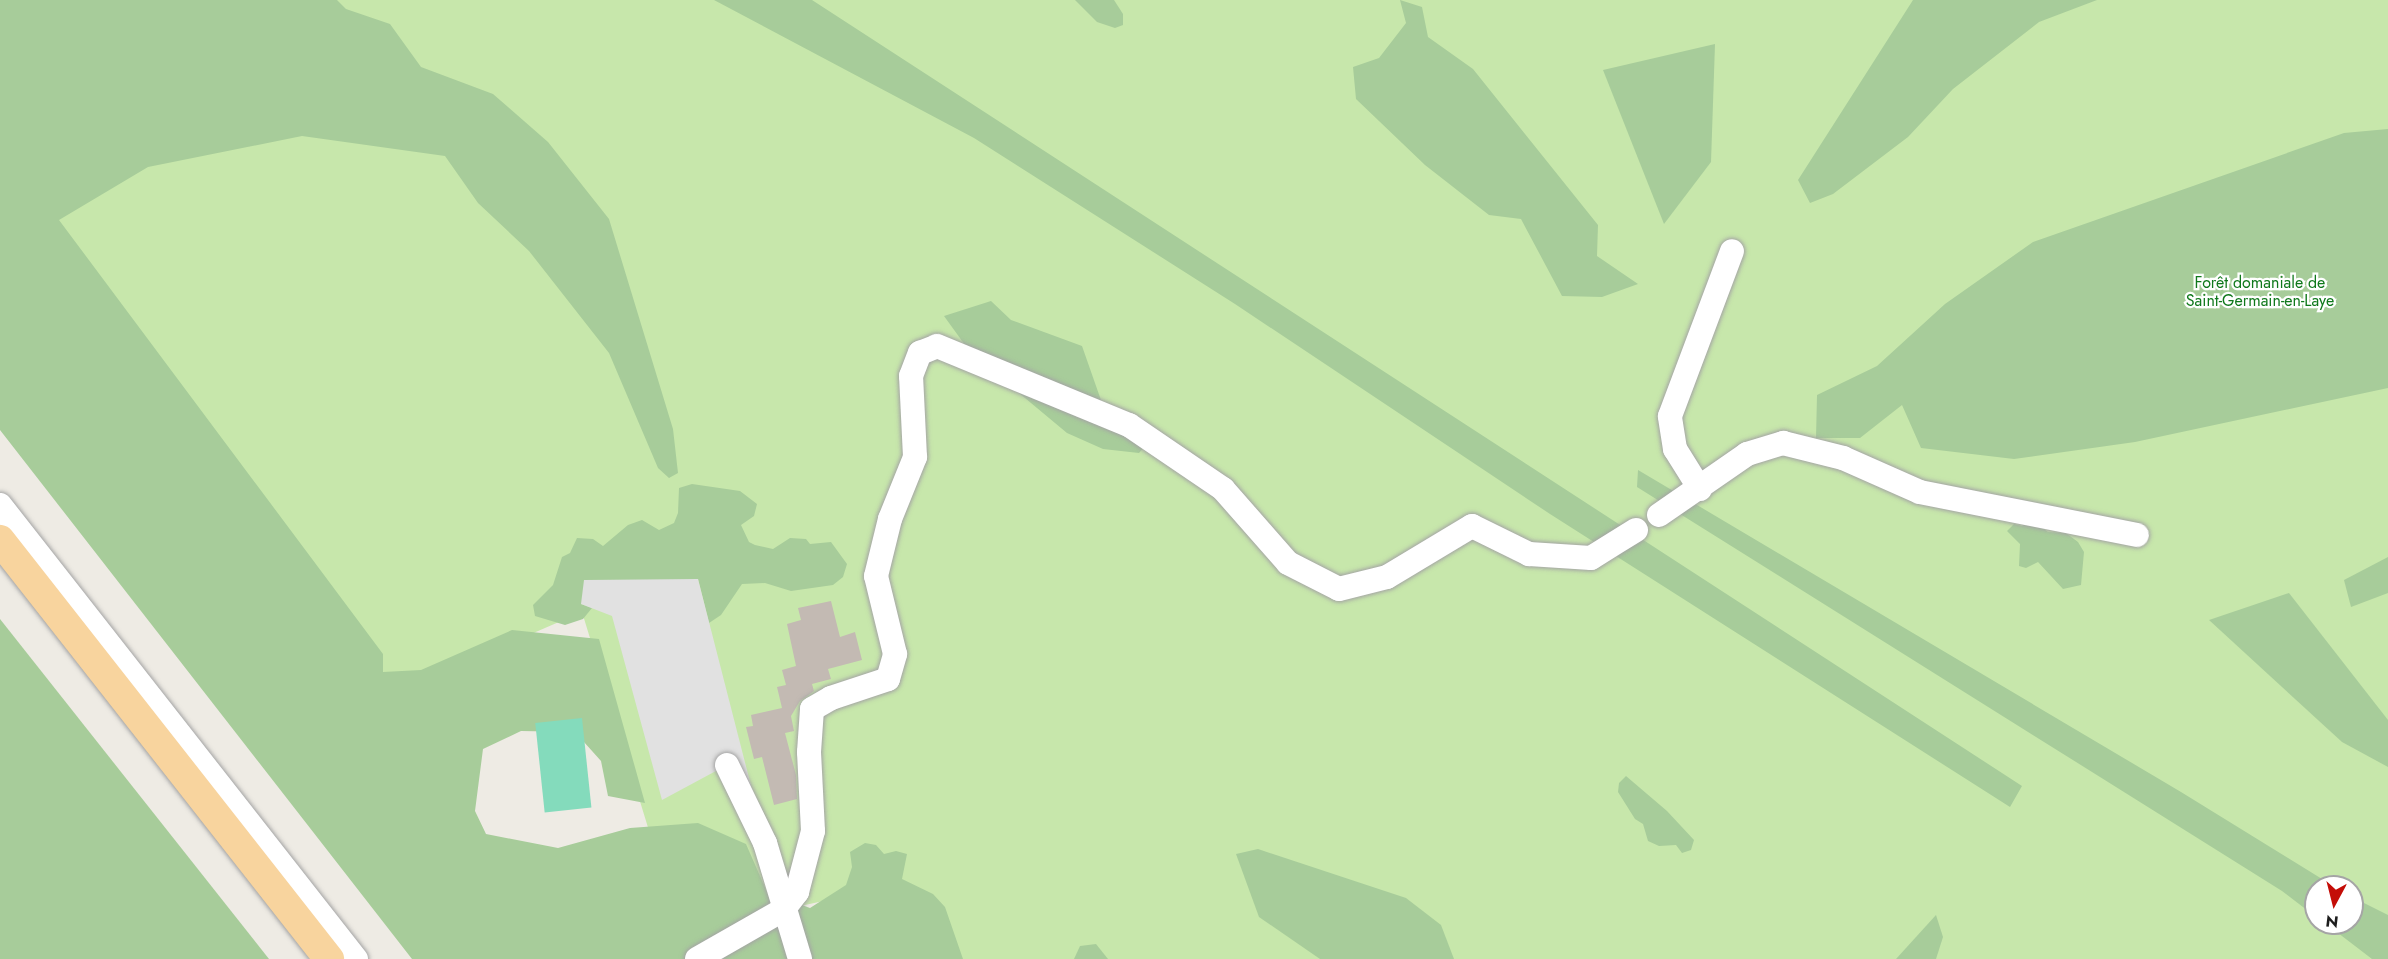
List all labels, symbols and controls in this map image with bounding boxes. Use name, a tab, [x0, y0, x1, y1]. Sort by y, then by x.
park label: Forêt domaniale de Saint-Germain-en-Laye	[2186, 273, 2334, 311]
north arrow	[2304, 875, 2364, 935]
text: N	[2324, 909, 2340, 934]

